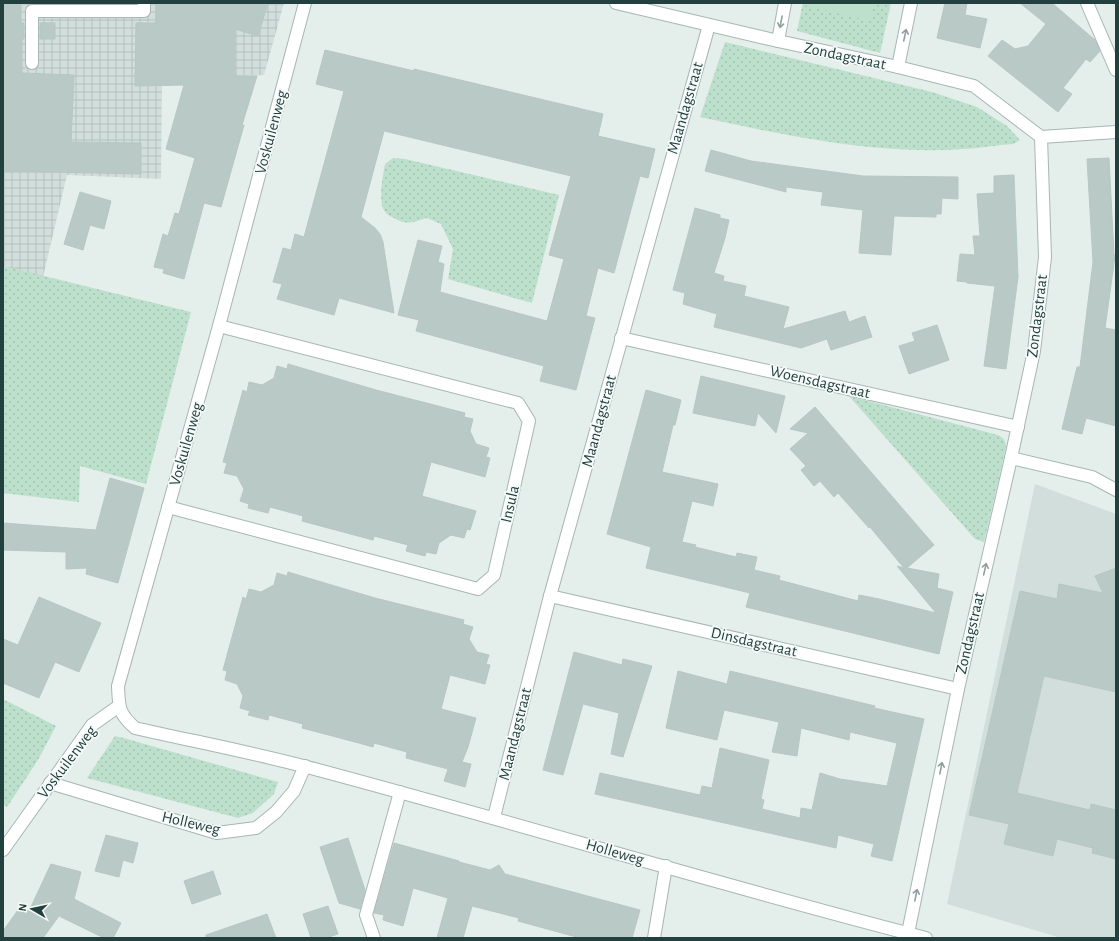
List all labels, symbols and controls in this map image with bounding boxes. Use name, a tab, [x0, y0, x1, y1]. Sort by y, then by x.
one-way arrow	[777, 15, 785, 28]
one-way arrow	[901, 29, 909, 42]
street label: Zondagstraat	[803, 40, 887, 72]
street label: Maandagstraat	[664, 60, 706, 156]
street label: Voskuilenweg	[252, 88, 290, 176]
street label: Zondagstraat	[1024, 274, 1050, 358]
street label: Woensdagstraat	[768, 363, 872, 401]
street label: Maandagstraat	[579, 373, 619, 469]
street label: Voskuilenweg	[166, 400, 206, 488]
street label: Insula	[498, 484, 522, 524]
one-way arrow	[982, 563, 990, 576]
street label: Zondagstraat	[953, 591, 987, 675]
street label: Dinsdagstraat	[709, 624, 799, 660]
street label: Maandagstraat	[496, 686, 534, 782]
street label: Voskuilenweg	[35, 723, 99, 801]
one-way arrow	[938, 762, 946, 775]
street label: Holleweg	[160, 809, 222, 838]
street label: Holleweg	[584, 836, 646, 868]
north arrow	[12, 889, 52, 929]
one-way arrow	[912, 889, 920, 902]
text: N	[17, 903, 29, 912]

